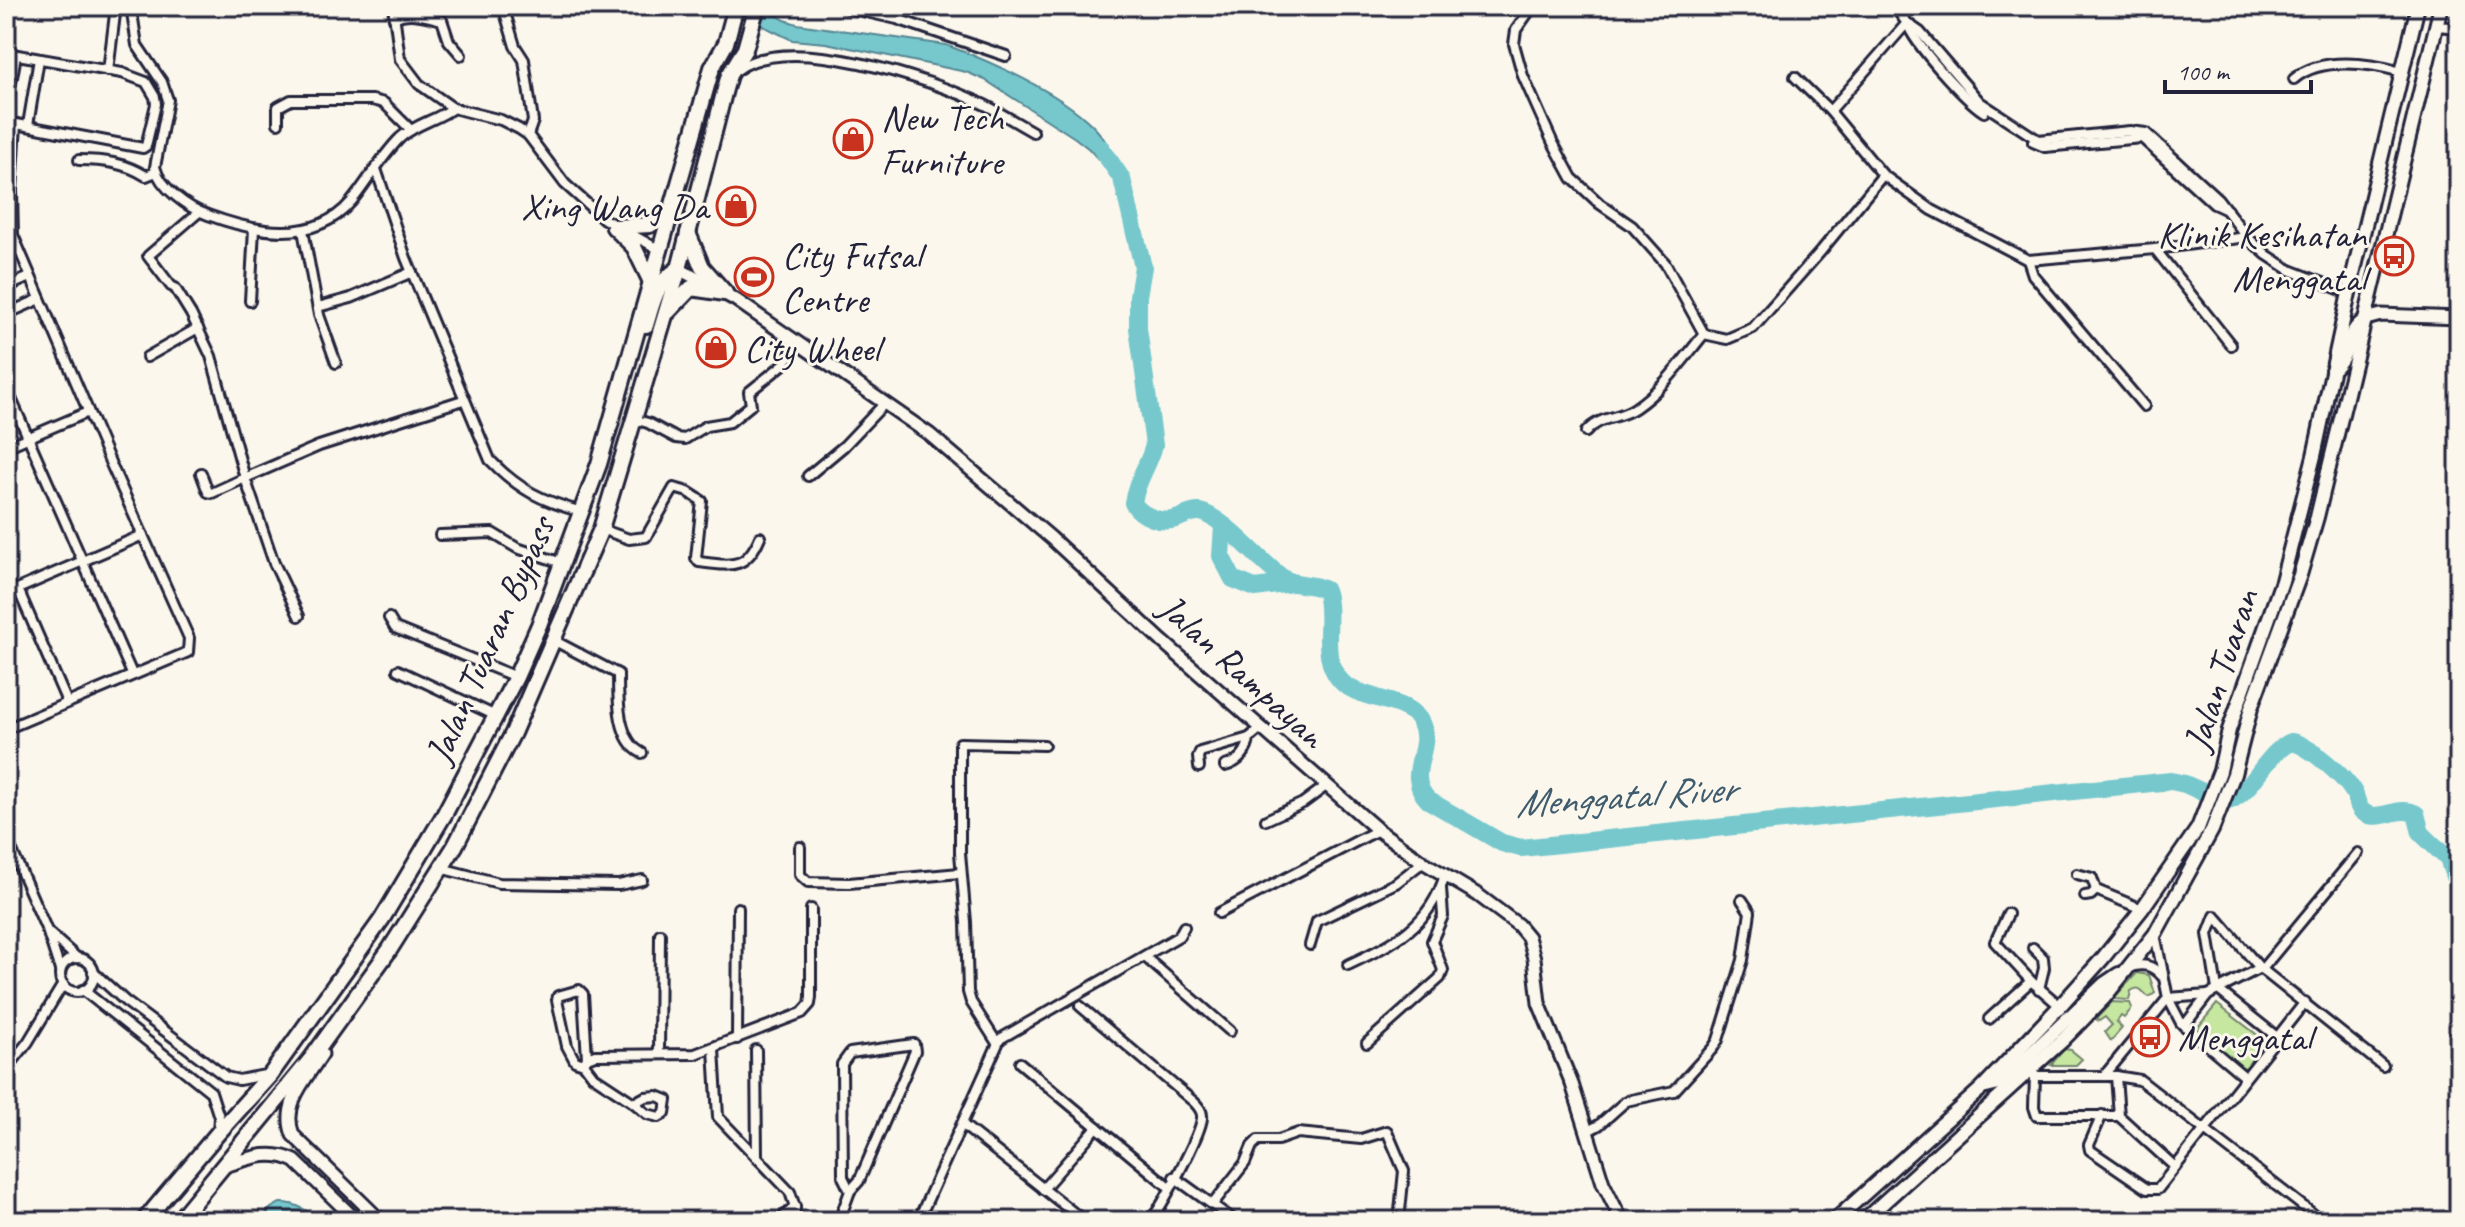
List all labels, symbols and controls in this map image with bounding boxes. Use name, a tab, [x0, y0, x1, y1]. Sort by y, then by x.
scale bar	[2165, 44, 2311, 94]
text: 100 m	[2177, 57, 2231, 87]
place label: New Tech Furniture	[881, 94, 1005, 185]
shop icon: New Tech Furniture	[832, 118, 874, 160]
place label: Xing Wang Da	[521, 183, 711, 230]
shop icon: Xing Wang Da	[715, 185, 757, 227]
place label: Klinik Kesihatan Menggatal	[2158, 211, 2373, 302]
place label: City Futsal Centre	[782, 232, 928, 323]
bus stop icon: Klinik Kesihatan Menggatal	[2373, 235, 2415, 277]
sports icon: City Futsal Centre	[733, 256, 775, 298]
place label: City Wheel	[744, 325, 886, 372]
shop icon: City Wheel	[695, 327, 737, 369]
street label: Jalan Tuaran Bypass	[414, 507, 567, 772]
street label: Jalan Tuaran	[2172, 582, 2270, 759]
street label: Jalan Rampayan	[1148, 583, 1336, 759]
water label: Menggatal River	[1514, 763, 1744, 829]
place label: Menggatal	[2178, 1014, 2318, 1061]
bus stop icon: Menggatal	[2129, 1016, 2171, 1058]

